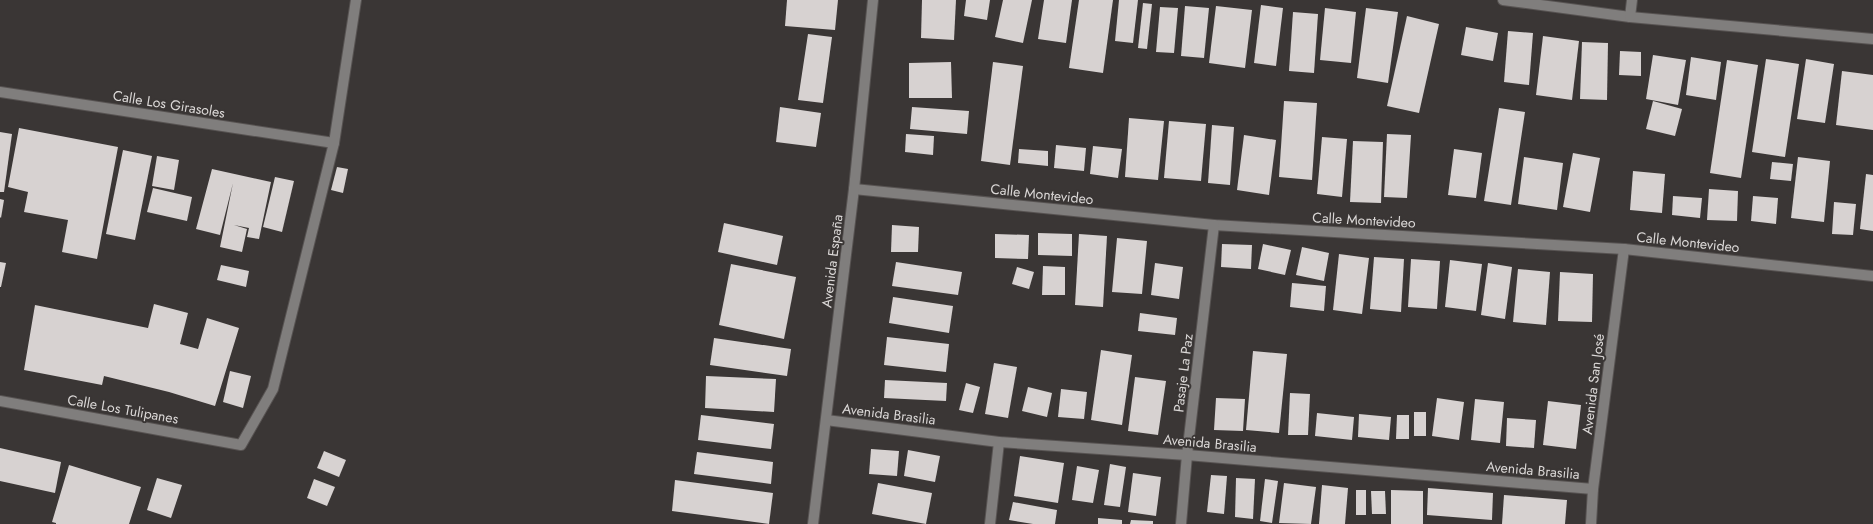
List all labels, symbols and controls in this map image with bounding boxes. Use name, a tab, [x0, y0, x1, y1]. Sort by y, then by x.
street label: Calle Los Girasoles	[111, 85, 227, 123]
street label: Calle Montevideo	[989, 179, 1095, 209]
street label: Calle Montevideo	[1312, 207, 1417, 233]
street label: Avenida España	[816, 213, 848, 309]
street label: Calle Montevideo	[1635, 227, 1741, 257]
street label: Pasaje La Paz	[1168, 332, 1198, 413]
street label: Avenida San José	[1577, 332, 1609, 436]
street label: Calle Los Tulipanes	[66, 389, 180, 429]
street label: Avenida Brasilia	[841, 398, 937, 430]
street label: Avenida Brasilia	[1162, 429, 1258, 457]
street label: Avenida Brasilia	[1485, 456, 1581, 484]

